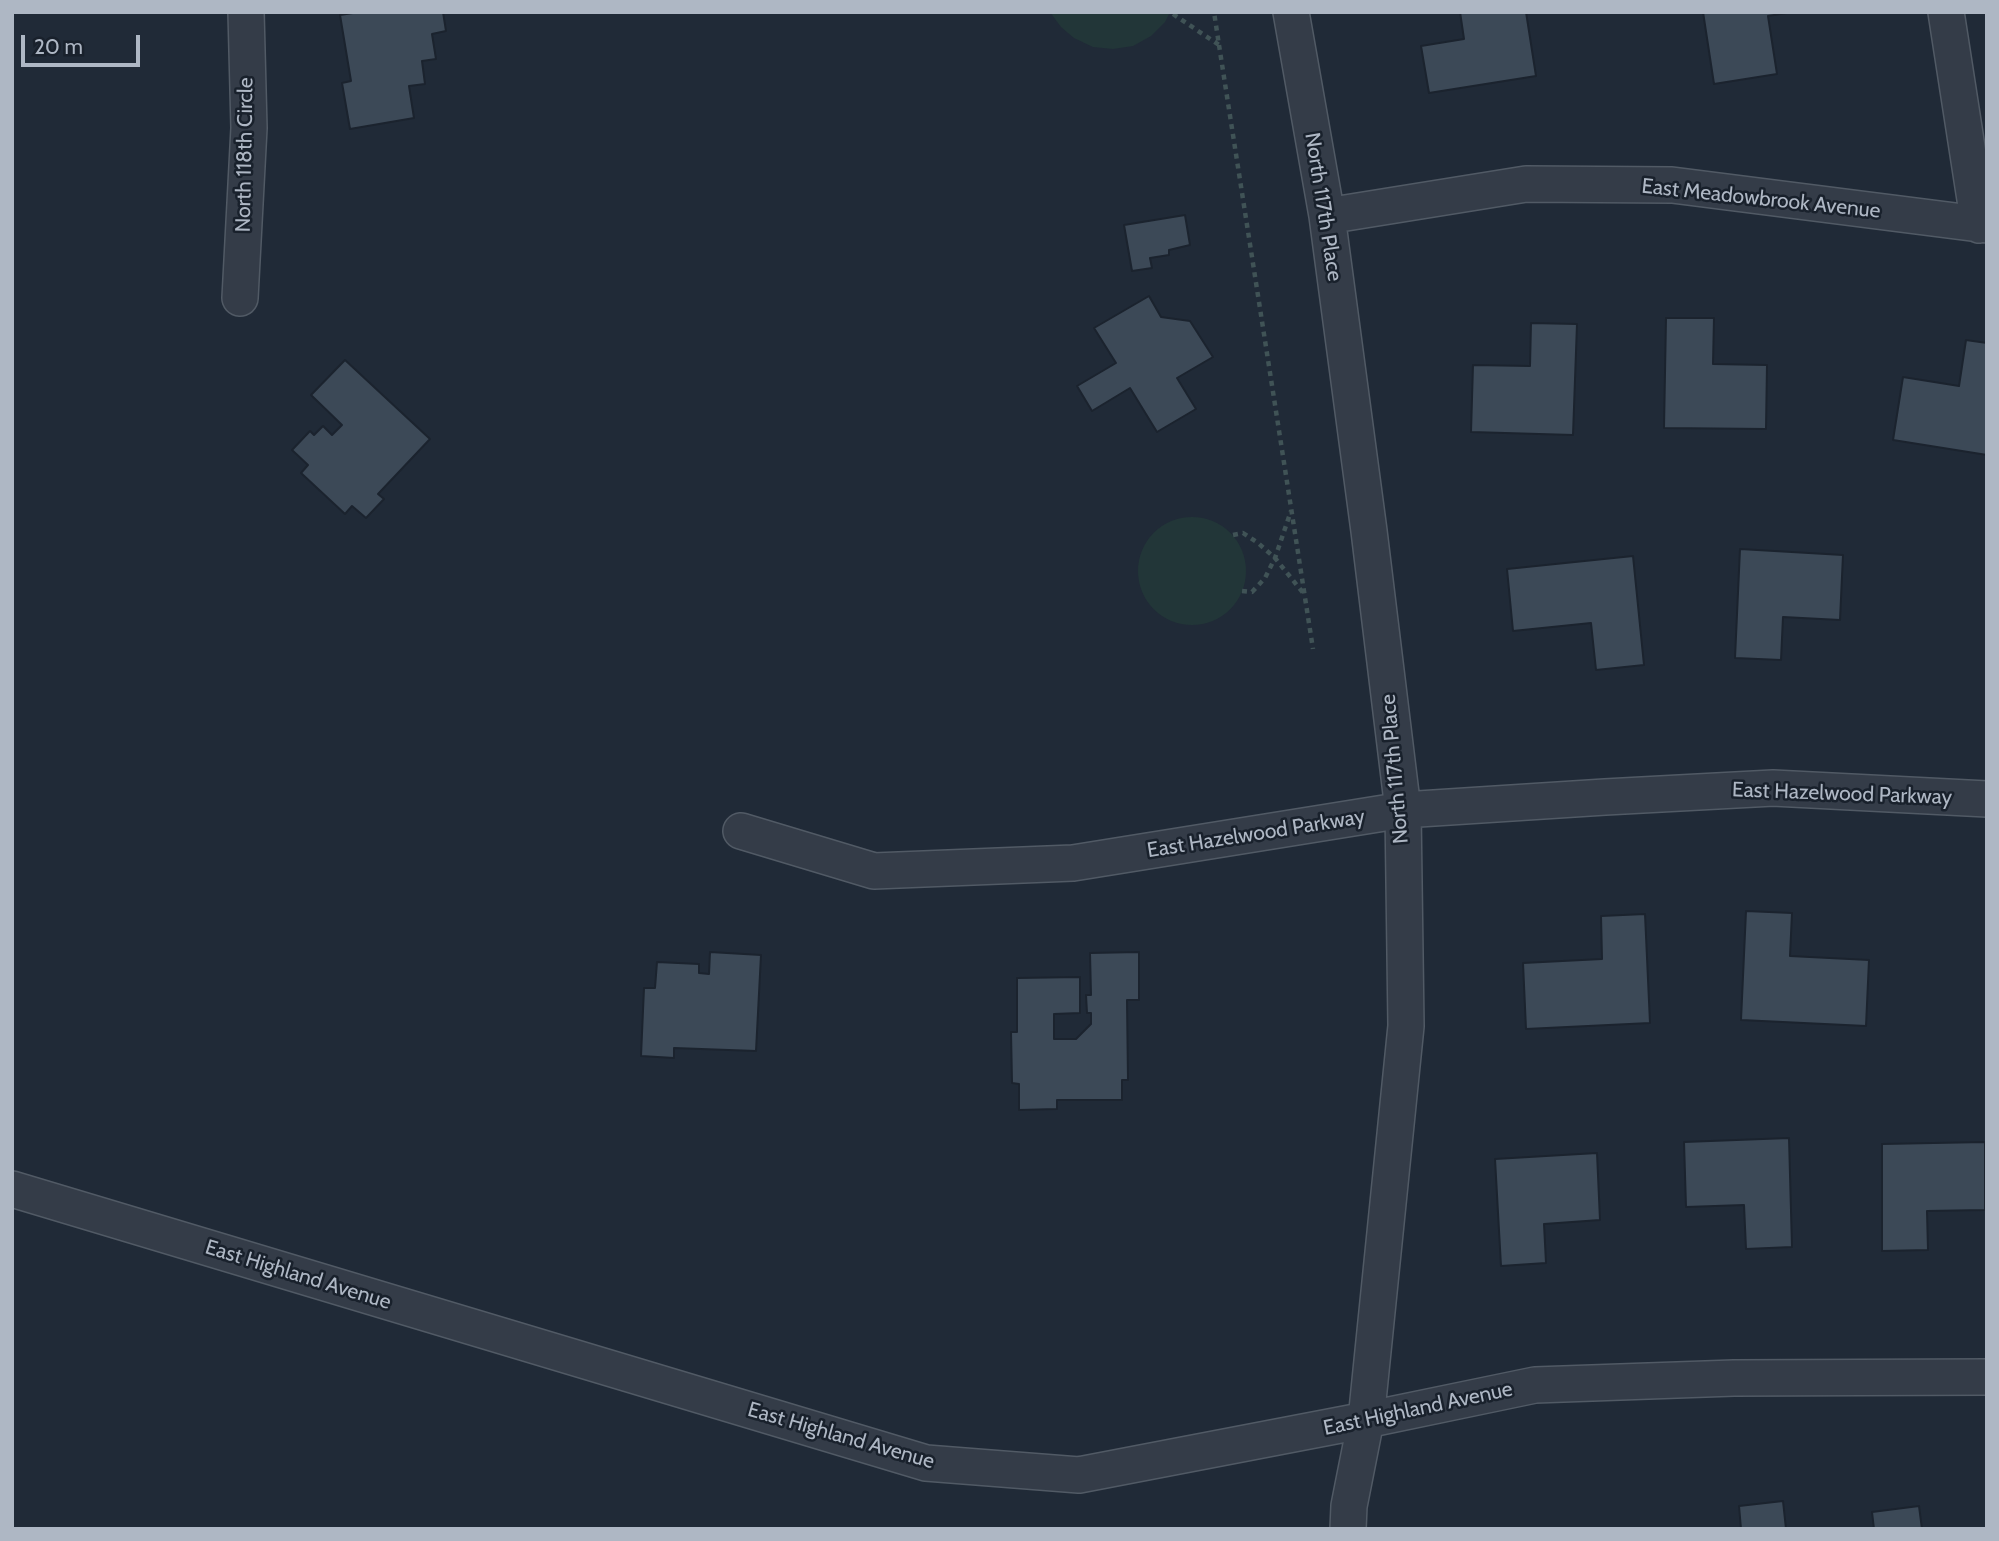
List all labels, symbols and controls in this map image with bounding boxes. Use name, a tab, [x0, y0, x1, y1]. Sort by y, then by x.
scale bar	[24, 21, 144, 65]
text: 20 m	[34, 34, 83, 59]
street label: North 118th Circle	[231, 77, 259, 233]
street label: North 117th Place	[1299, 131, 1347, 283]
street label: East Meadowbrook Avenue	[1640, 174, 1882, 224]
street label: North 117th Place	[1376, 693, 1414, 845]
street label: East Hazelwood Parkway	[1732, 778, 1952, 810]
street label: East Hazelwood Parkway	[1145, 804, 1367, 864]
street label: East Highland Avenue	[202, 1235, 394, 1315]
street label: East Highland Avenue	[1321, 1377, 1515, 1441]
street label: East Highland Avenue	[745, 1397, 937, 1475]

